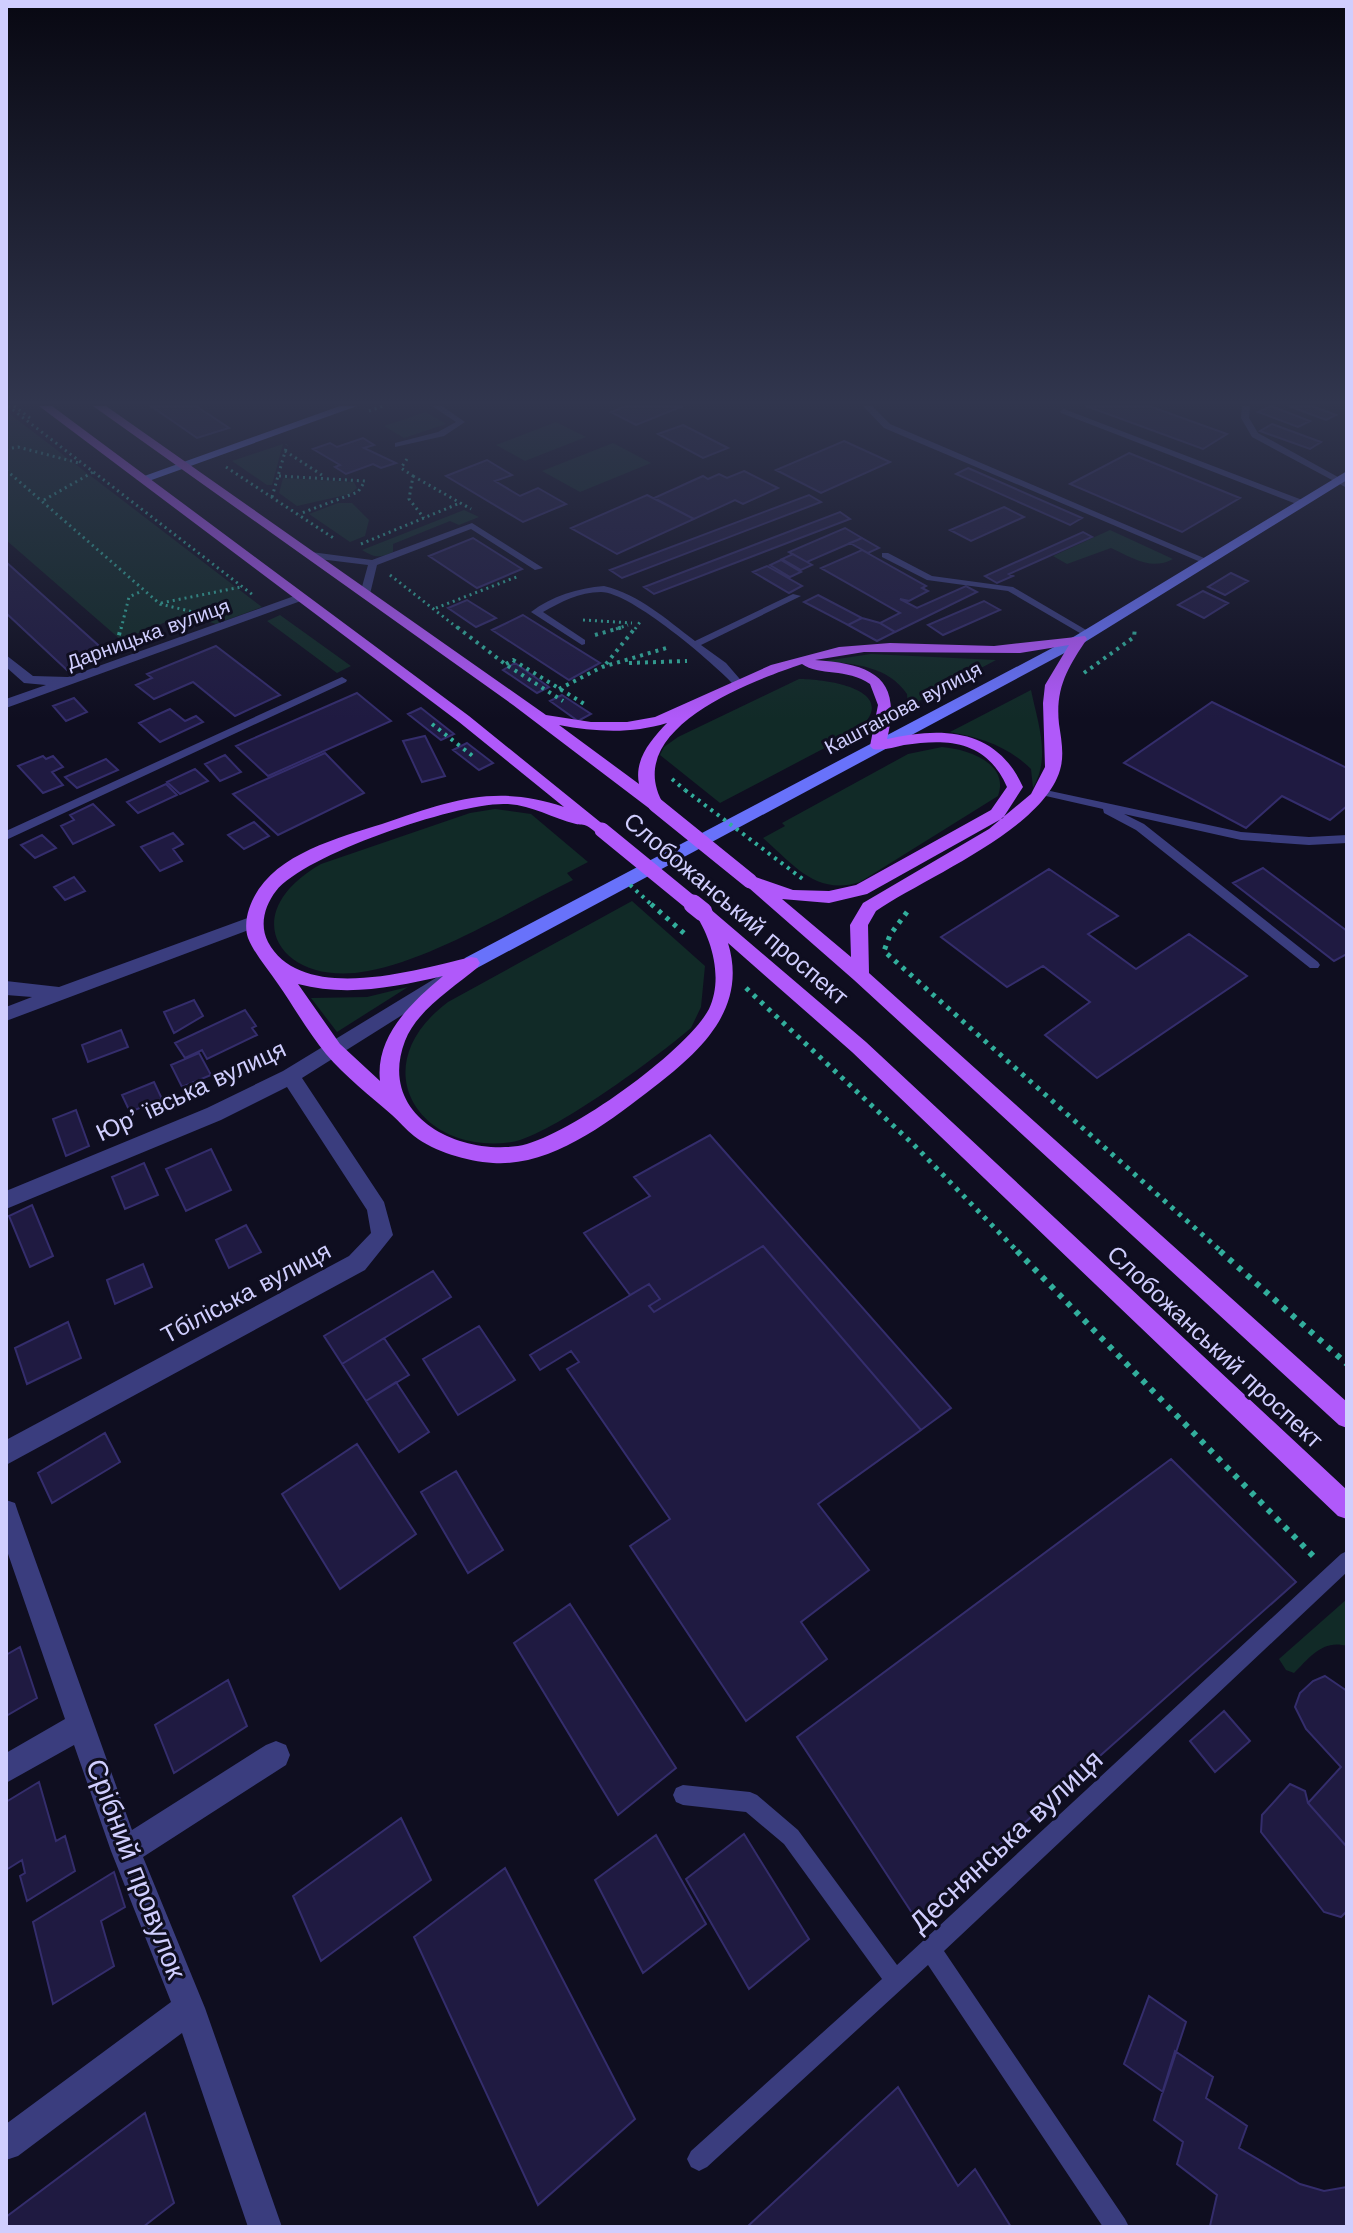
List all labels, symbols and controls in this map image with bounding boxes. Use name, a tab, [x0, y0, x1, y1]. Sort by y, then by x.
street label: Дарницька вулиця	[63, 593, 233, 675]
street label: Каштанова вулиця	[820, 656, 986, 760]
street label: Слобожанський проспект	[618, 807, 854, 1011]
street label: Юрʼївська вулиця	[92, 1035, 290, 1147]
street label: Тбіліська вулиця	[156, 1237, 336, 1349]
street label: Слобожанський проспект	[1102, 1240, 1328, 1454]
street label: Деснянська вулиця	[903, 1743, 1109, 1939]
street label: Срібний провулок	[79, 1754, 193, 1984]

